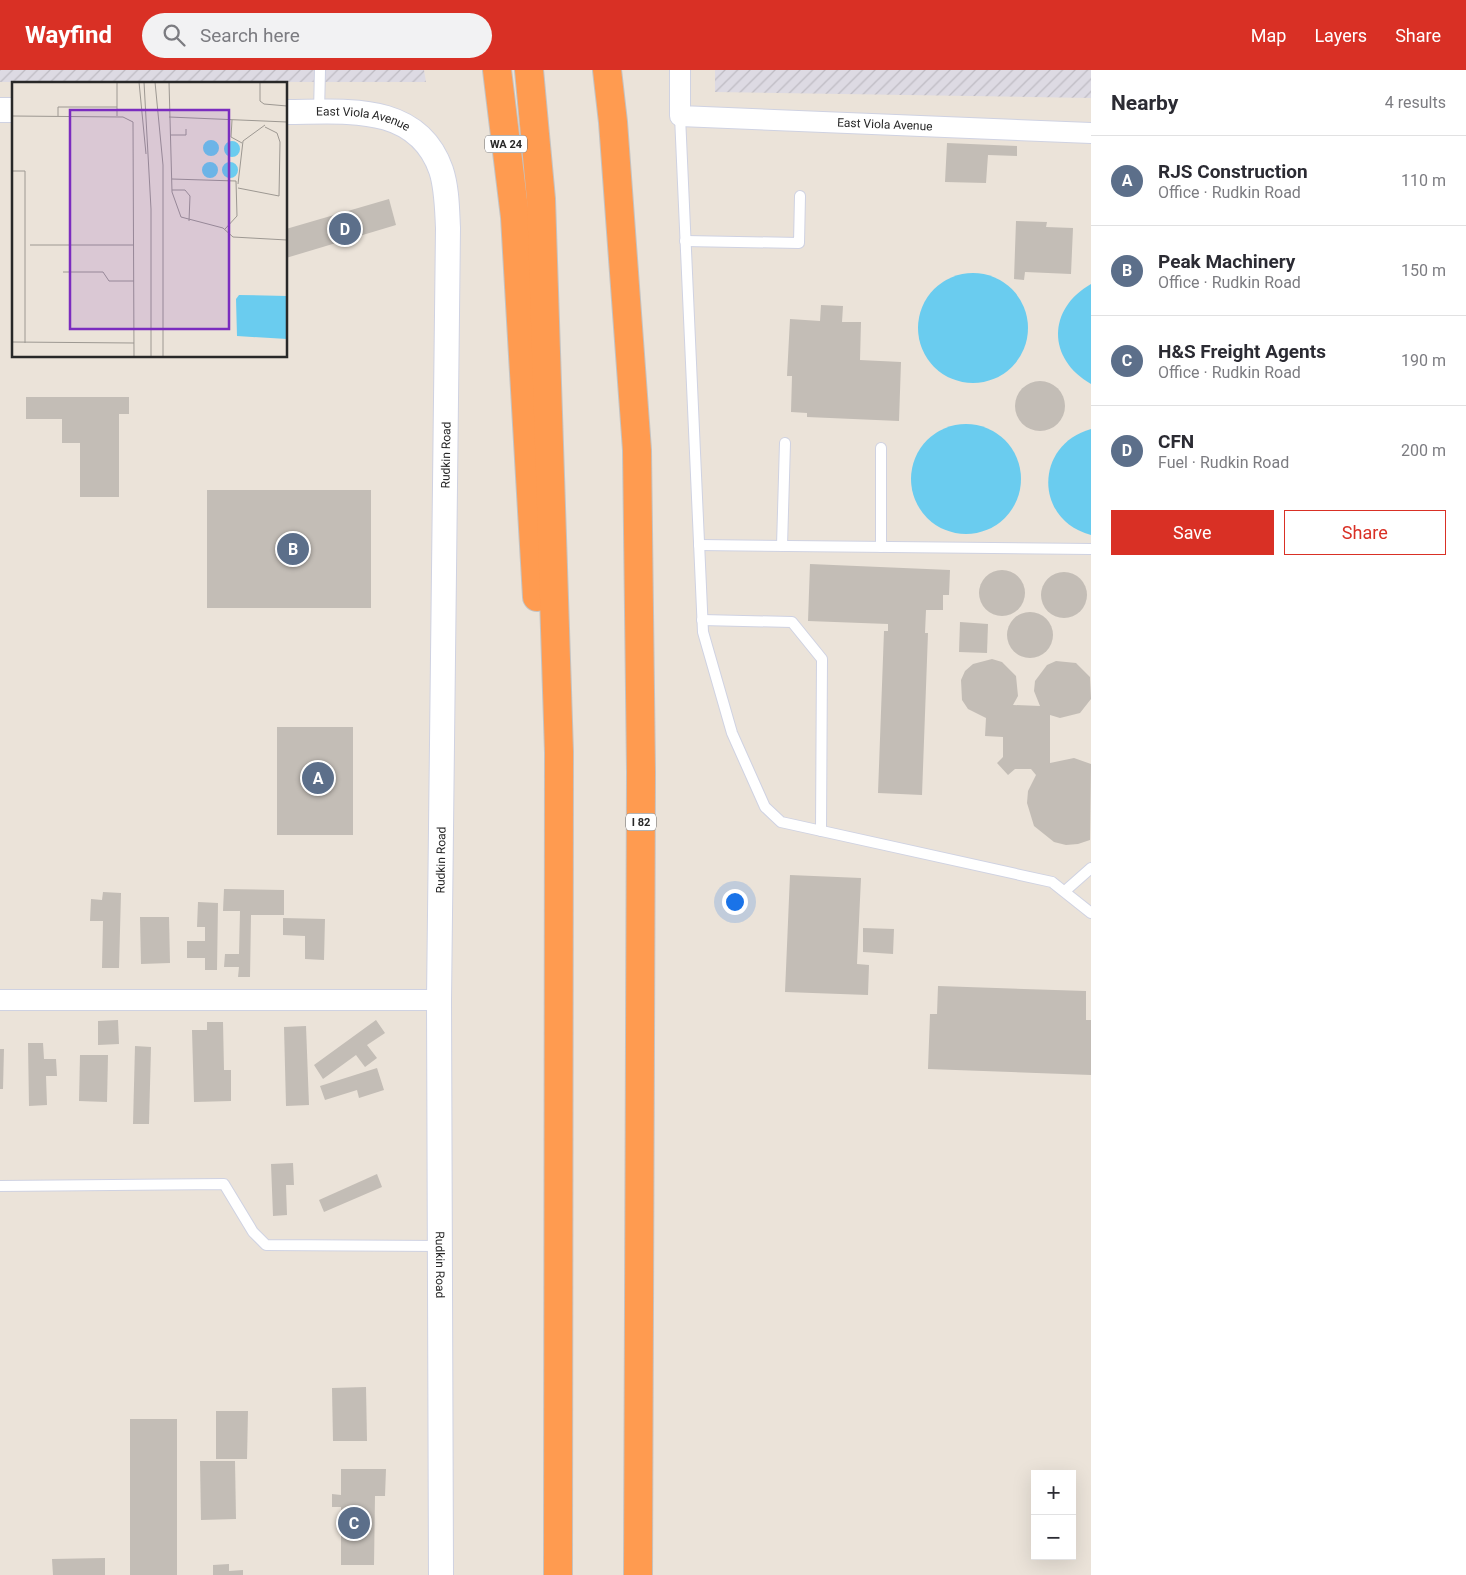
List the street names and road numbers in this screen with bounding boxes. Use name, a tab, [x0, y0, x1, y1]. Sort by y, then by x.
street label: East Viola Avenue	[316, 104, 413, 134]
street label: East Viola Avenue	[837, 116, 933, 133]
road number: WA 24	[485, 136, 527, 152]
street label: Rudkin Road	[438, 421, 454, 489]
road number: I 82	[626, 814, 656, 830]
street label: Rudkin Road	[433, 826, 449, 894]
street label: Rudkin Road	[433, 1231, 447, 1298]

